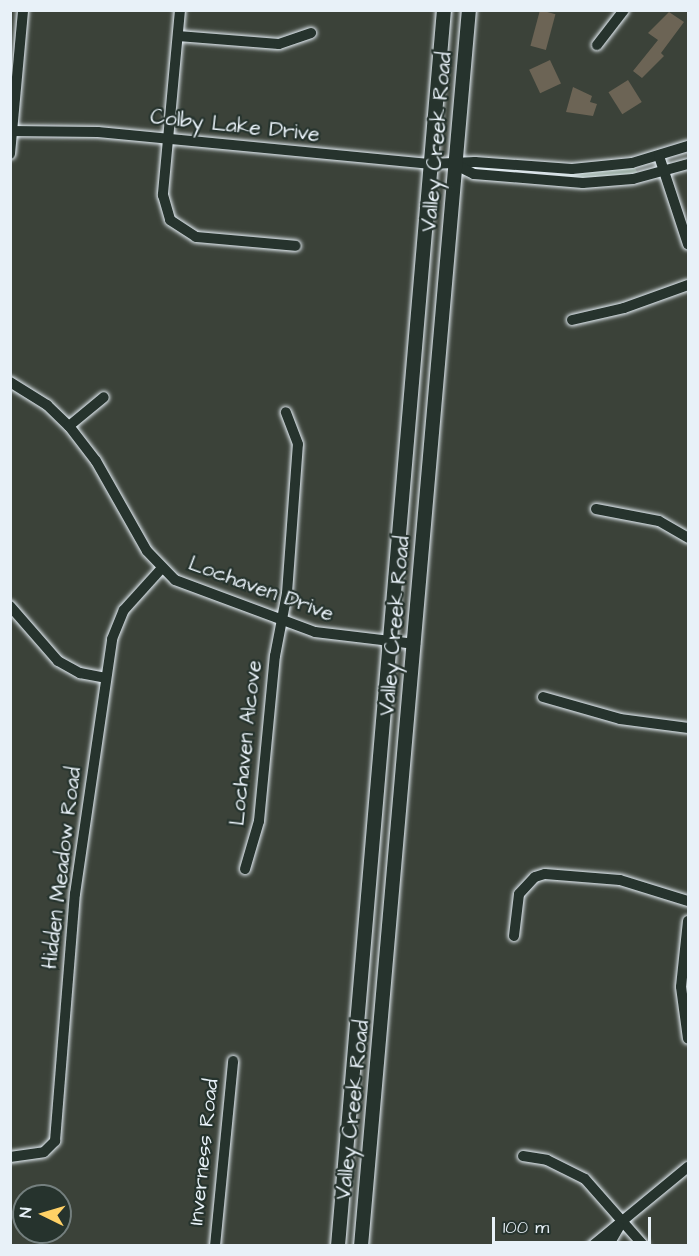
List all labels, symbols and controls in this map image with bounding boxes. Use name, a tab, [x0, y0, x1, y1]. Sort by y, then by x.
street label: Valley Creek Road	[417, 51, 457, 233]
street label: Colby Lake Drive	[149, 105, 321, 147]
street label: Valley Creek Road	[375, 535, 415, 717]
street label: Lochaven Drive	[185, 551, 337, 627]
street label: Lochaven Alcove	[225, 659, 267, 827]
street label: Hidden Meadow Road	[37, 766, 87, 970]
street label: Valley Creek Road	[331, 1019, 375, 1201]
street label: Inverness Road	[184, 1078, 224, 1226]
north arrow	[12, 1184, 72, 1244]
scale bar	[495, 1205, 654, 1243]
text: N	[15, 1207, 37, 1219]
text: 100 m	[503, 1215, 549, 1240]

